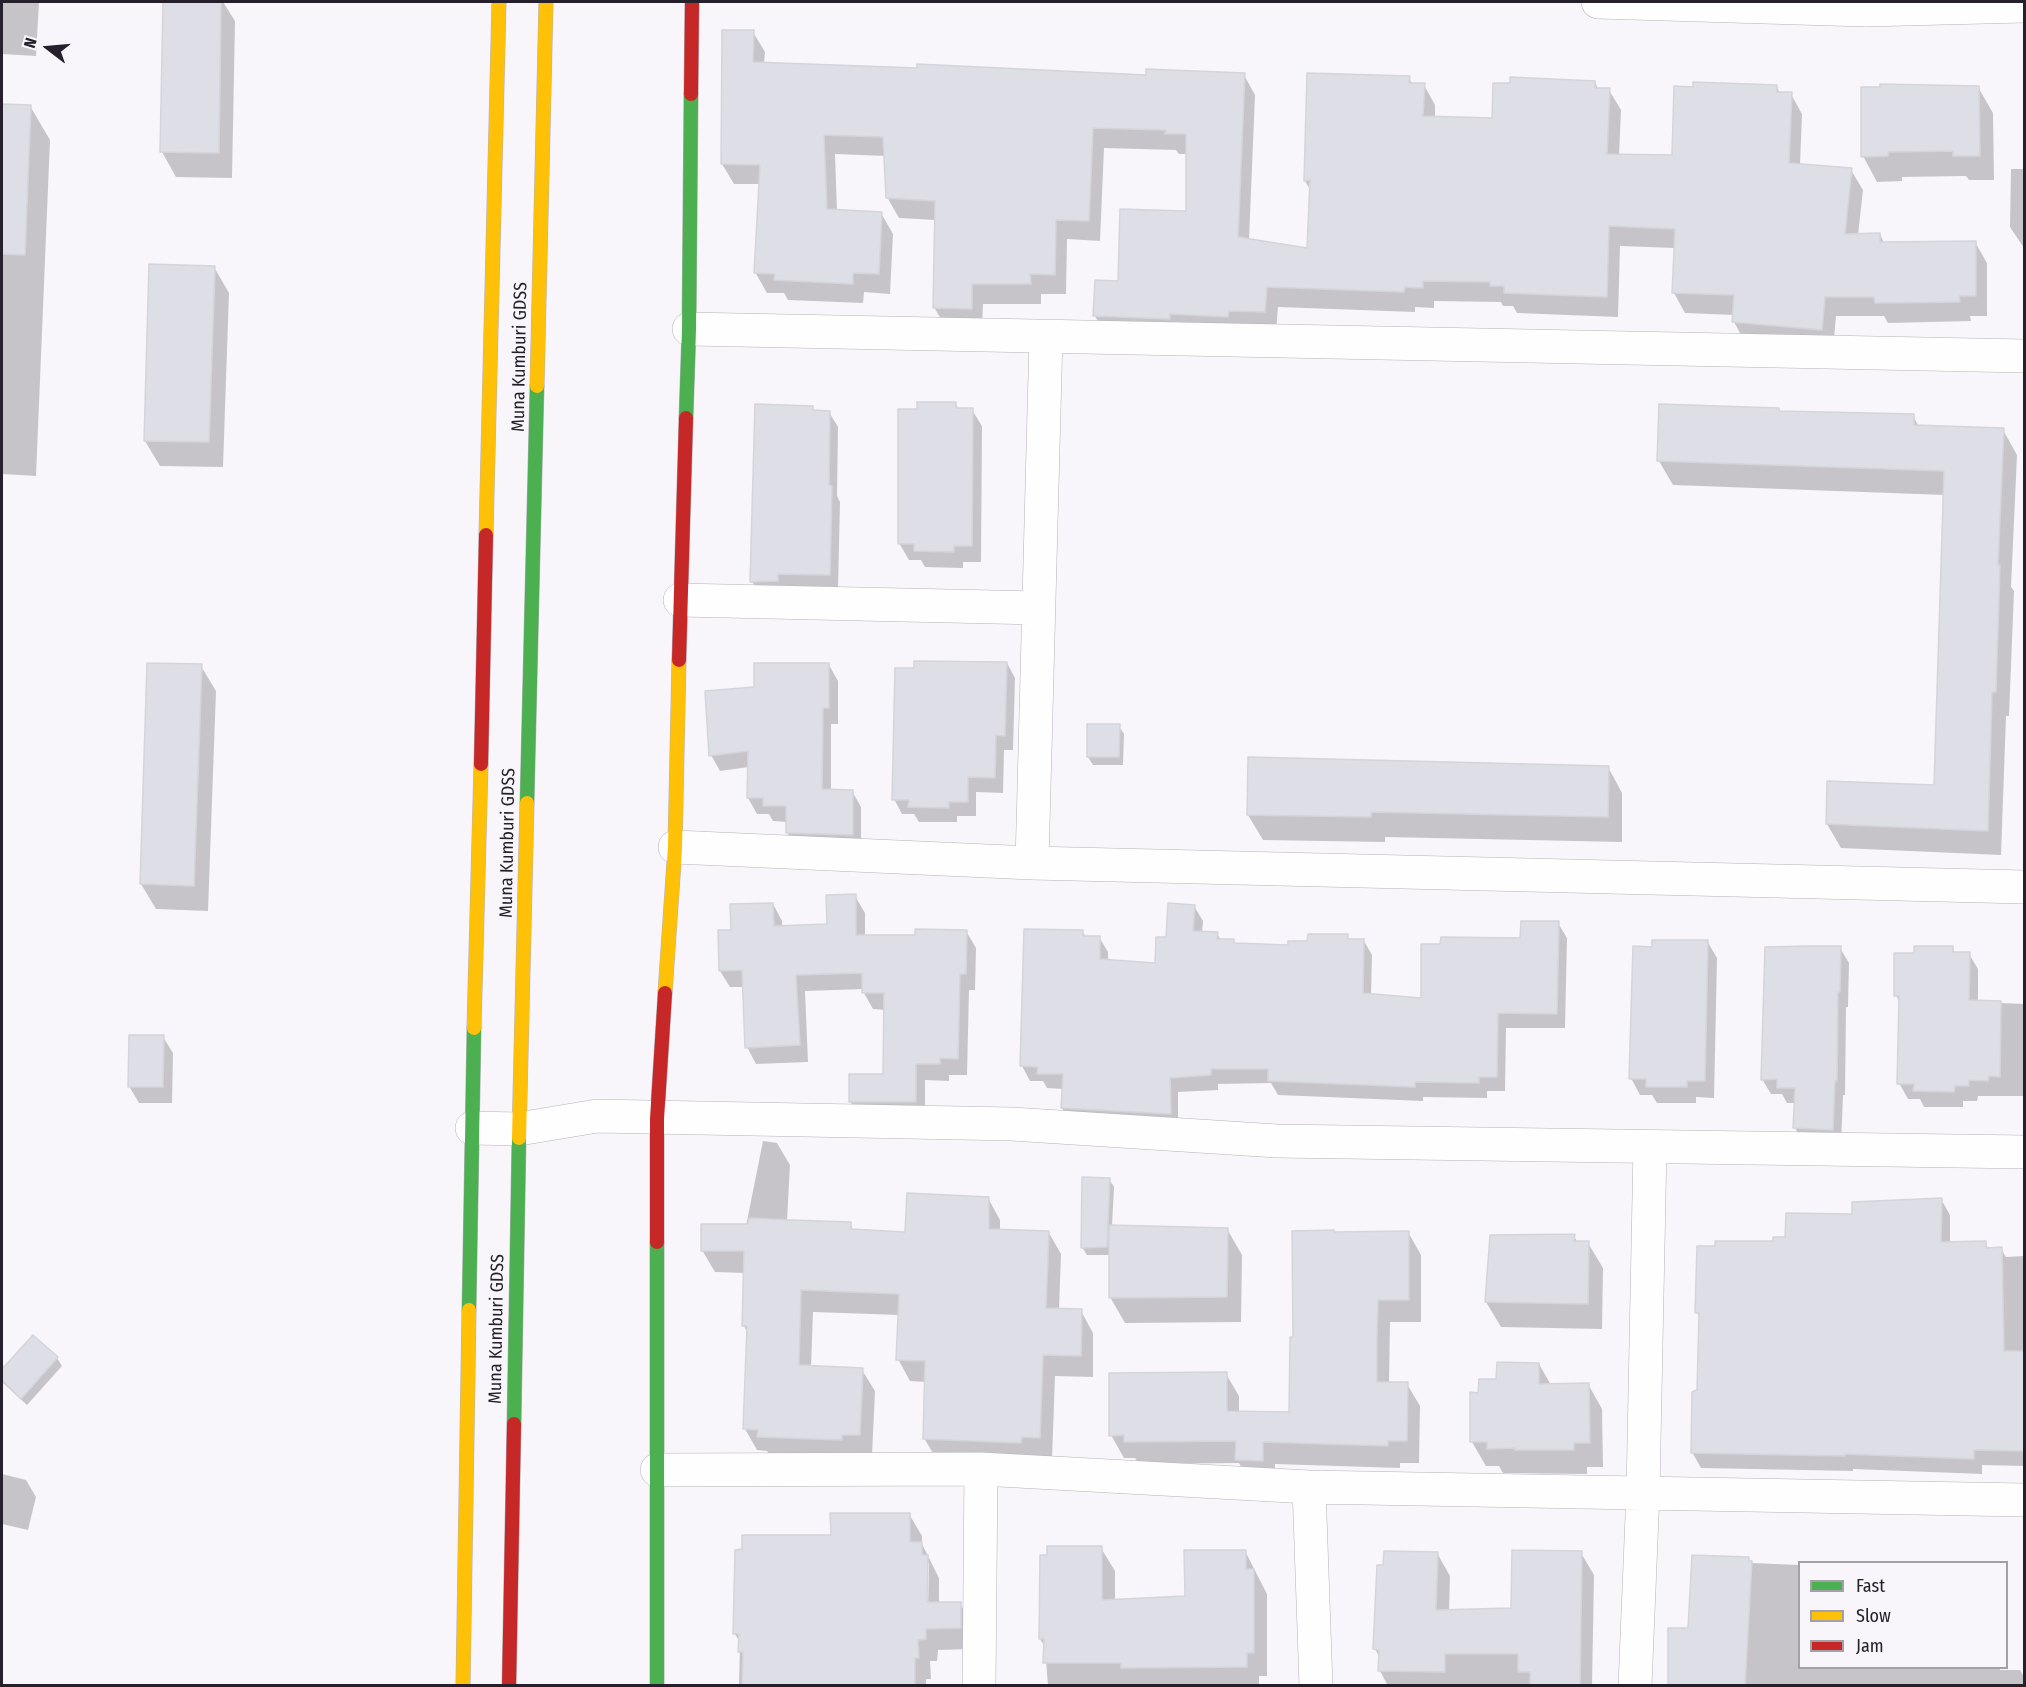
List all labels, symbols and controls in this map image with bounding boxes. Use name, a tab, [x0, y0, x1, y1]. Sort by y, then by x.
north arrow	[18, 18, 78, 78]
text: N	[20, 36, 41, 50]
street label: Muna Kumburi GDSS	[508, 282, 532, 432]
street label: Muna Kumburi GDSS	[496, 768, 520, 918]
street label: Muna Kumburi GDSS	[485, 1254, 509, 1404]
legend	[1798, 1561, 2008, 1669]
text: Fast	[1856, 1575, 1885, 1597]
text: Slow	[1856, 1605, 1891, 1627]
text: Jam	[1856, 1635, 1884, 1657]

